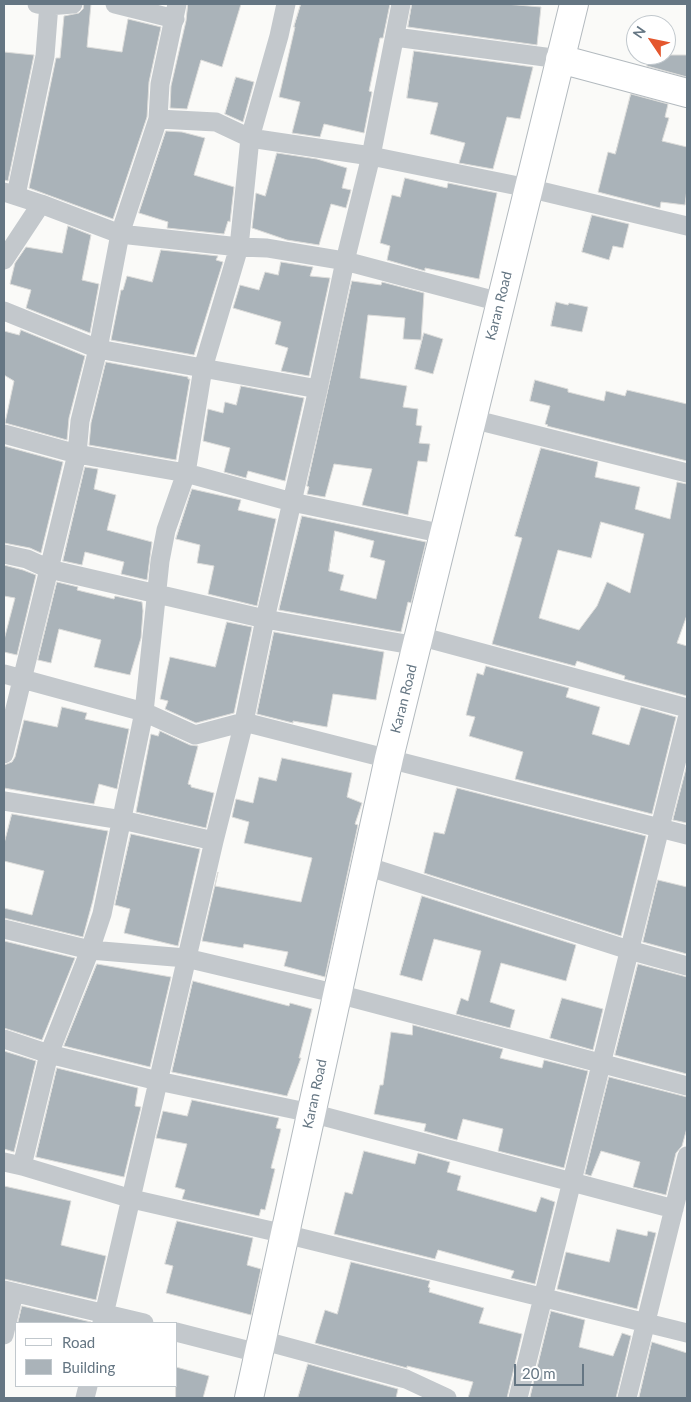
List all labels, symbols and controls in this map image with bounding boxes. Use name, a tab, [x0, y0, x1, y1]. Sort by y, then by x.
north arrow	[626, 15, 676, 65]
text: N	[629, 23, 649, 41]
street label: Karan Road	[482, 270, 516, 342]
street label: Karan Road	[387, 663, 421, 735]
street label: Karan Road	[299, 1058, 331, 1130]
legend	[15, 1322, 178, 1387]
text: Road	[62, 1333, 95, 1351]
scale bar	[516, 1354, 586, 1386]
text: Building	[62, 1358, 115, 1376]
text: 20 m	[522, 1364, 556, 1382]

